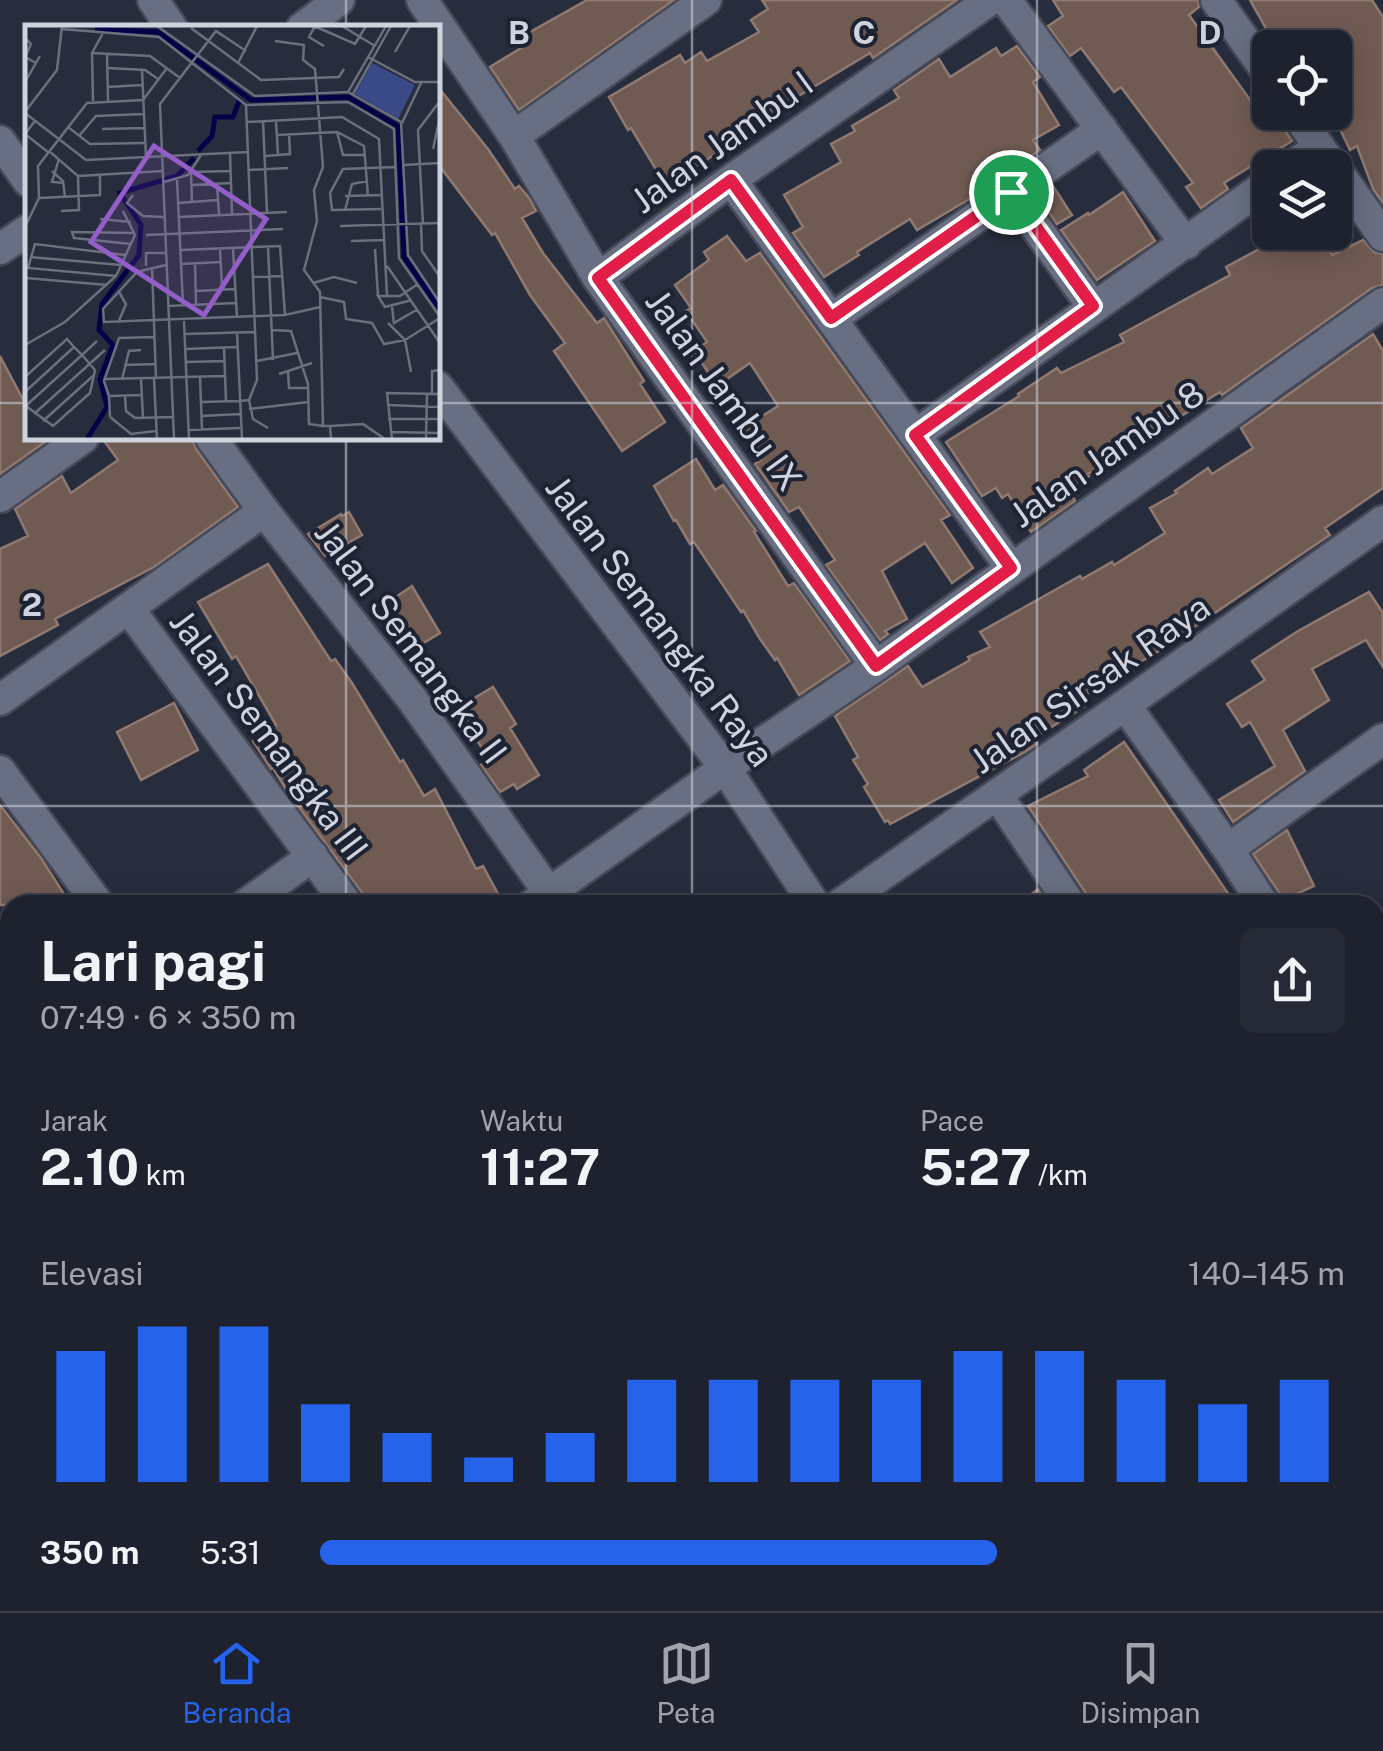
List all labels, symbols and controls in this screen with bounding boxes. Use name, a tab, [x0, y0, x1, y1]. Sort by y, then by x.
text: B	[508, 14, 530, 51]
text: C	[853, 14, 875, 51]
text: D	[1198, 14, 1222, 51]
inset map	[25, 25, 440, 440]
map controls	[1252, 30, 1352, 250]
button: locate	[1252, 30, 1352, 130]
street label: Jalan Jambu I	[623, 62, 821, 222]
pin	[969, 150, 1054, 235]
button: layers	[1252, 150, 1352, 250]
icon: arrive	[984, 165, 1039, 220]
street label: Jalan Jambu IX	[637, 282, 811, 498]
street label: Jalan Jambu 8	[1002, 372, 1212, 536]
street label: Jalan Semangka Raya	[537, 468, 783, 774]
street label: Jalan Semangka II	[306, 513, 516, 771]
text: 2	[22, 586, 42, 623]
street label: Jalan Sirsak Raya	[963, 586, 1217, 782]
street label: Jalan Semangka III	[161, 602, 377, 868]
button: share	[1240, 928, 1345, 1033]
text: Lari pagi	[40, 929, 266, 993]
text: 07:49 · 6 × 350 m	[40, 999, 296, 1036]
text: Jarak	[40, 1104, 108, 1137]
text: Waktu	[480, 1104, 563, 1137]
text: Pace	[920, 1104, 984, 1137]
text: 2.10	[40, 1137, 139, 1196]
text: 11:27	[480, 1137, 600, 1196]
text: 5:27	[920, 1137, 1031, 1196]
text: km	[139, 1158, 186, 1191]
text: /km	[1031, 1158, 1088, 1191]
text: Elevasi	[40, 1255, 144, 1292]
text: 140–145 m	[1188, 1255, 1345, 1292]
text: 350 m	[40, 1534, 139, 1571]
text: 5:31	[200, 1534, 261, 1571]
tab: Beranda	[182, 1636, 291, 1729]
tab: Peta	[656, 1636, 716, 1729]
tab: Disimpan	[1081, 1636, 1201, 1729]

